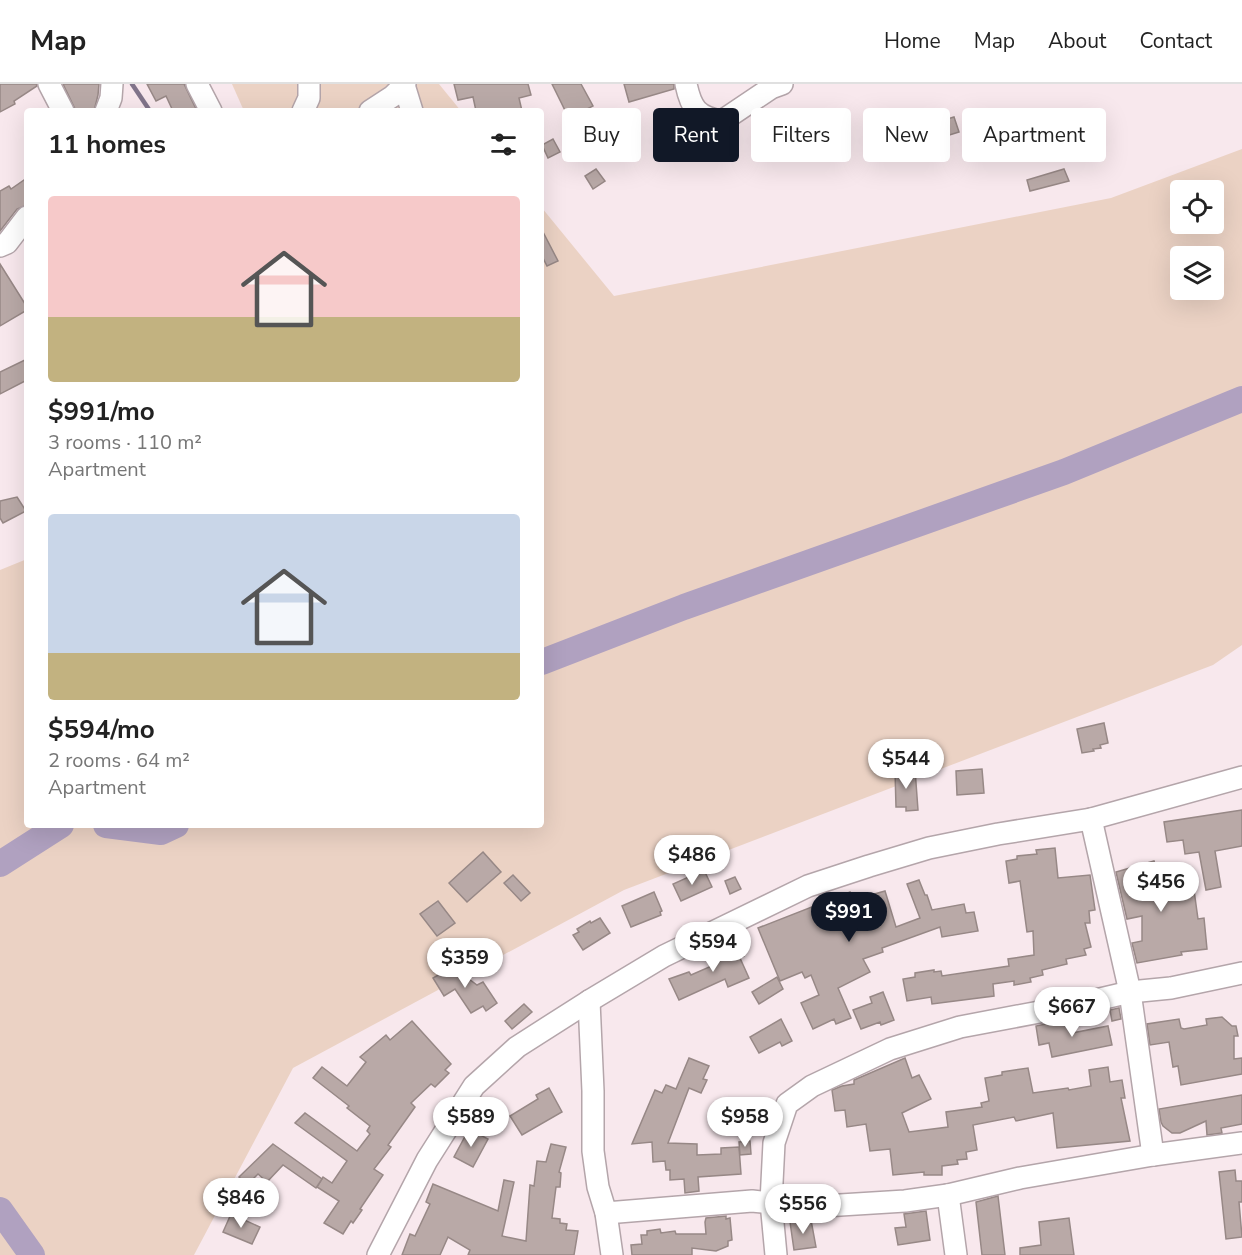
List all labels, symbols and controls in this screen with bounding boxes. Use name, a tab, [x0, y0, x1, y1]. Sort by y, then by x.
text: Map	[30, 22, 86, 60]
text: Home	[884, 27, 941, 55]
text: Map	[974, 27, 1015, 55]
text: About	[1048, 27, 1106, 55]
text: Contact	[1139, 27, 1212, 55]
chip: Buy	[562, 108, 641, 162]
chip: Rent	[653, 108, 739, 162]
chip: Filters	[751, 108, 851, 162]
chip: New	[863, 108, 950, 162]
chip: Apartment	[962, 108, 1106, 162]
text: 11 homes	[48, 127, 166, 162]
icon: filters	[487, 128, 520, 161]
map controls	[1170, 180, 1224, 300]
button: locate	[1170, 180, 1224, 234]
icon: home	[230, 235, 338, 343]
button: layers	[1170, 246, 1224, 300]
text: $991/mo	[48, 394, 155, 429]
text: 3 rooms · 110 m²	[48, 429, 202, 456]
text: Apartment	[48, 456, 146, 483]
icon: home	[230, 553, 338, 661]
text: $594/mo	[48, 712, 155, 747]
pin: $544	[870, 739, 942, 790]
text: $544	[882, 745, 930, 772]
text: 2 rooms · 64 m²	[48, 747, 190, 774]
text: Apartment	[48, 774, 146, 801]
pin: $486	[656, 835, 728, 886]
text: $486	[668, 841, 716, 868]
pin: $456	[1125, 862, 1197, 913]
text: $456	[1137, 868, 1185, 895]
pin: $991	[813, 892, 885, 943]
text: $991	[825, 898, 873, 925]
pin: $594	[677, 922, 749, 973]
text: $594	[689, 928, 737, 955]
pin: $359	[429, 938, 501, 989]
text: $359	[441, 944, 489, 971]
pin: $667	[1036, 987, 1108, 1038]
text: $667	[1048, 993, 1096, 1020]
pin: $589	[435, 1097, 507, 1148]
pin: $958	[709, 1097, 781, 1148]
text: $589	[447, 1103, 495, 1130]
text: $958	[721, 1103, 769, 1130]
pin: $846	[205, 1178, 277, 1229]
text: $846	[217, 1184, 265, 1211]
pin: $556	[767, 1184, 839, 1235]
text: $556	[779, 1190, 827, 1217]

